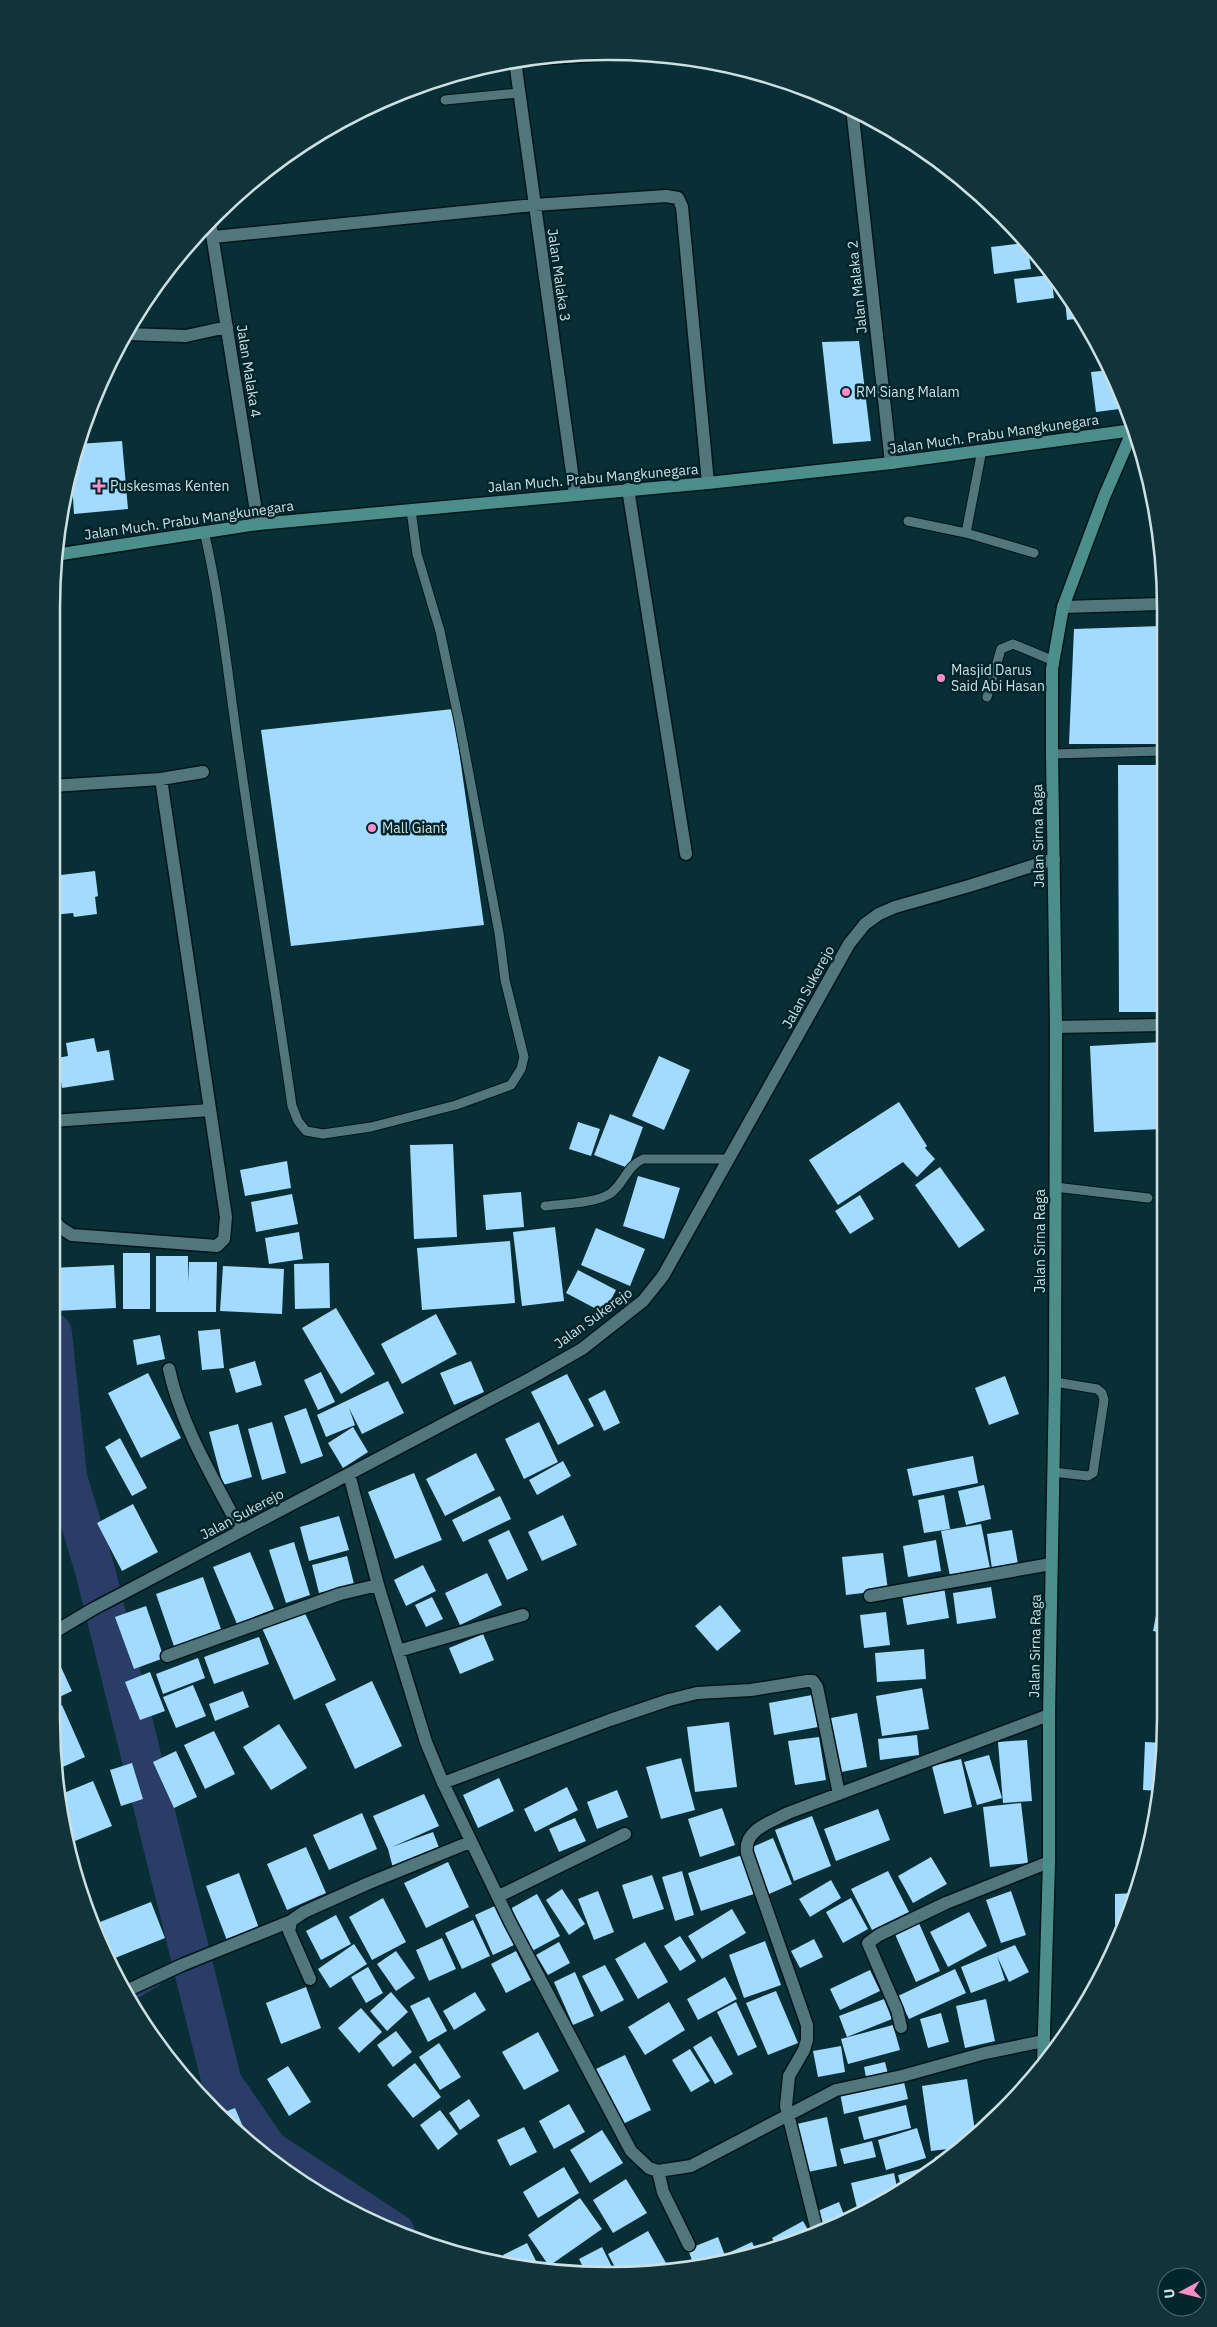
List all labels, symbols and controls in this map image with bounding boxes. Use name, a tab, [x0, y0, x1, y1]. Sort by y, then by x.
street label: Jalan Malaka 3	[544, 227, 574, 323]
street label: Jalan Malaka 2	[843, 239, 871, 335]
street label: Jalan Malaka 4	[233, 323, 265, 419]
place label: RM Siang Malam	[856, 383, 960, 401]
marker: RM Siang Malam	[840, 386, 852, 398]
street label: Jalan Much. Prabu Mangkunegara	[888, 410, 1100, 458]
street label: Jalan Much. Prabu Mangkunegara	[487, 460, 700, 496]
place label: Puskesmas Kenten	[110, 477, 229, 495]
marker: Puskesmas Kenten	[92, 479, 106, 493]
street label: Jalan Much. Prabu Mangkunegara	[83, 496, 295, 544]
place label: Masjid Darus Said Abi Hasan	[951, 661, 1045, 695]
marker: Masjid Darus Said Abi Hasan	[935, 672, 947, 684]
street label: Jalan Sirna Raga	[1028, 783, 1048, 888]
place label: Mall Giant	[382, 819, 445, 837]
marker: Mall Giant	[366, 822, 378, 834]
street label: Jalan Sukerejo	[778, 942, 838, 1032]
street label: Jalan Sirna Raga	[1031, 1189, 1049, 1293]
street label: Jalan Sukerejo	[550, 1284, 636, 1352]
street label: Jalan Sukerejo	[197, 1484, 287, 1544]
street label: Jalan Sirna Raga	[1025, 1593, 1045, 1698]
north arrow	[1157, 2267, 1207, 2317]
text: U	[1160, 2288, 1179, 2300]

